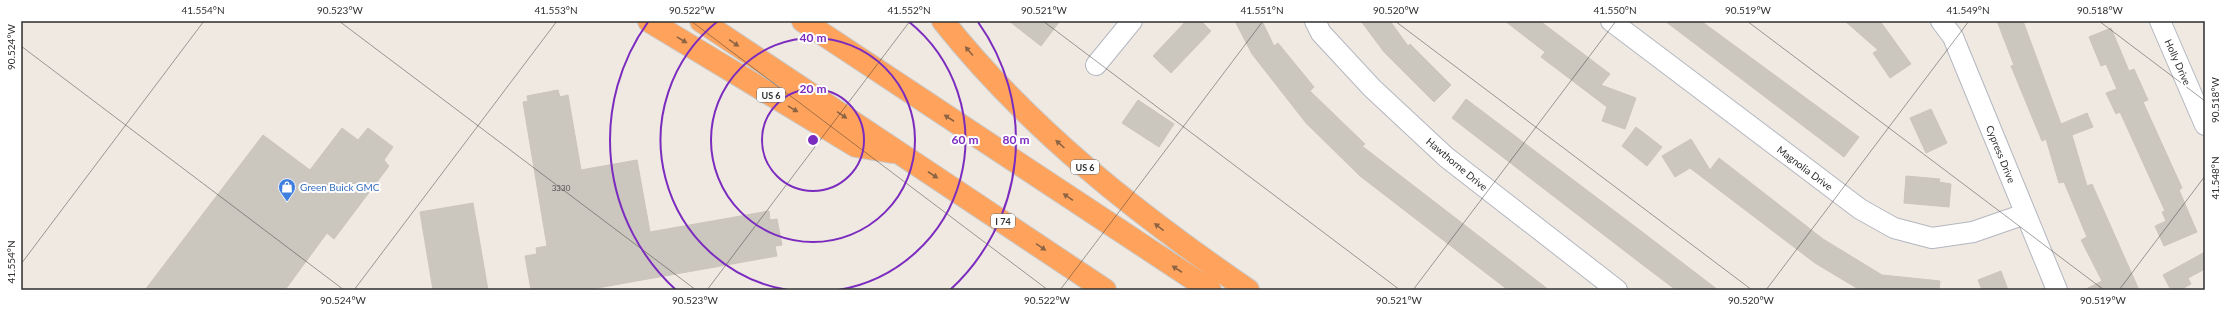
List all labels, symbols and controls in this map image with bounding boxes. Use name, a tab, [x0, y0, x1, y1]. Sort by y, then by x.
text: 41.554°N	[181, 4, 225, 16]
text: 90.523°W	[317, 4, 364, 16]
text: 41.553°N	[534, 4, 578, 16]
text: 90.522°W	[669, 4, 716, 16]
text: 41.552°N	[887, 4, 931, 16]
text: 90.521°W	[1021, 4, 1068, 16]
text: 41.551°N	[1240, 4, 1284, 16]
text: 90.520°W	[1373, 4, 1420, 16]
text: 41.550°N	[1593, 4, 1637, 16]
text: 90.519°W	[1725, 4, 1772, 16]
text: 41.549°N	[1946, 4, 1990, 16]
text: 90.518°W	[2077, 4, 2124, 16]
text: 90.524°W	[5, 23, 17, 70]
text: 40 m	[800, 30, 826, 45]
one-way arrow	[676, 37, 688, 44]
street label: Holly Drive	[2163, 37, 2193, 87]
one-way arrow	[729, 39, 739, 47]
one-way arrow	[964, 46, 973, 56]
text: 90.518°W	[2209, 76, 2221, 123]
text: 20 m	[800, 81, 826, 96]
road number: US 6	[757, 88, 785, 102]
one-way arrow	[787, 105, 799, 112]
one-way arrow	[837, 111, 847, 119]
one-way arrow	[943, 114, 954, 121]
street label: Cypress Drive	[1984, 123, 2018, 185]
text: 60 m	[952, 132, 978, 147]
text: 80 m	[1003, 132, 1029, 147]
centre of rings	[806, 133, 820, 147]
street label: Hawthorne Drive	[1424, 135, 1490, 193]
one-way arrow	[1054, 139, 1065, 148]
street label: Magnolia Drive	[1775, 143, 1835, 193]
text: 41.548°N	[2209, 156, 2221, 200]
road number: US 6	[1071, 160, 1099, 174]
one-way arrow	[928, 171, 938, 179]
shop icon: Green Buick GMC	[277, 177, 297, 202]
place label: Green Buick GMC	[300, 181, 380, 193]
house number: 3330	[552, 183, 571, 193]
one-way arrow	[1063, 194, 1074, 201]
road number: I 74	[991, 214, 1015, 228]
one-way arrow	[1154, 223, 1165, 231]
text: 41.554°N	[5, 240, 17, 284]
one-way arrow	[1036, 243, 1046, 251]
one-way arrow	[1172, 265, 1182, 273]
text: 90.524°W	[320, 294, 367, 306]
text: 90.523°W	[672, 294, 719, 306]
text: 90.522°W	[1024, 294, 1071, 306]
text: 90.521°W	[1376, 294, 1423, 306]
text: 90.520°W	[1728, 294, 1775, 306]
text: 90.519°W	[2080, 294, 2127, 306]

